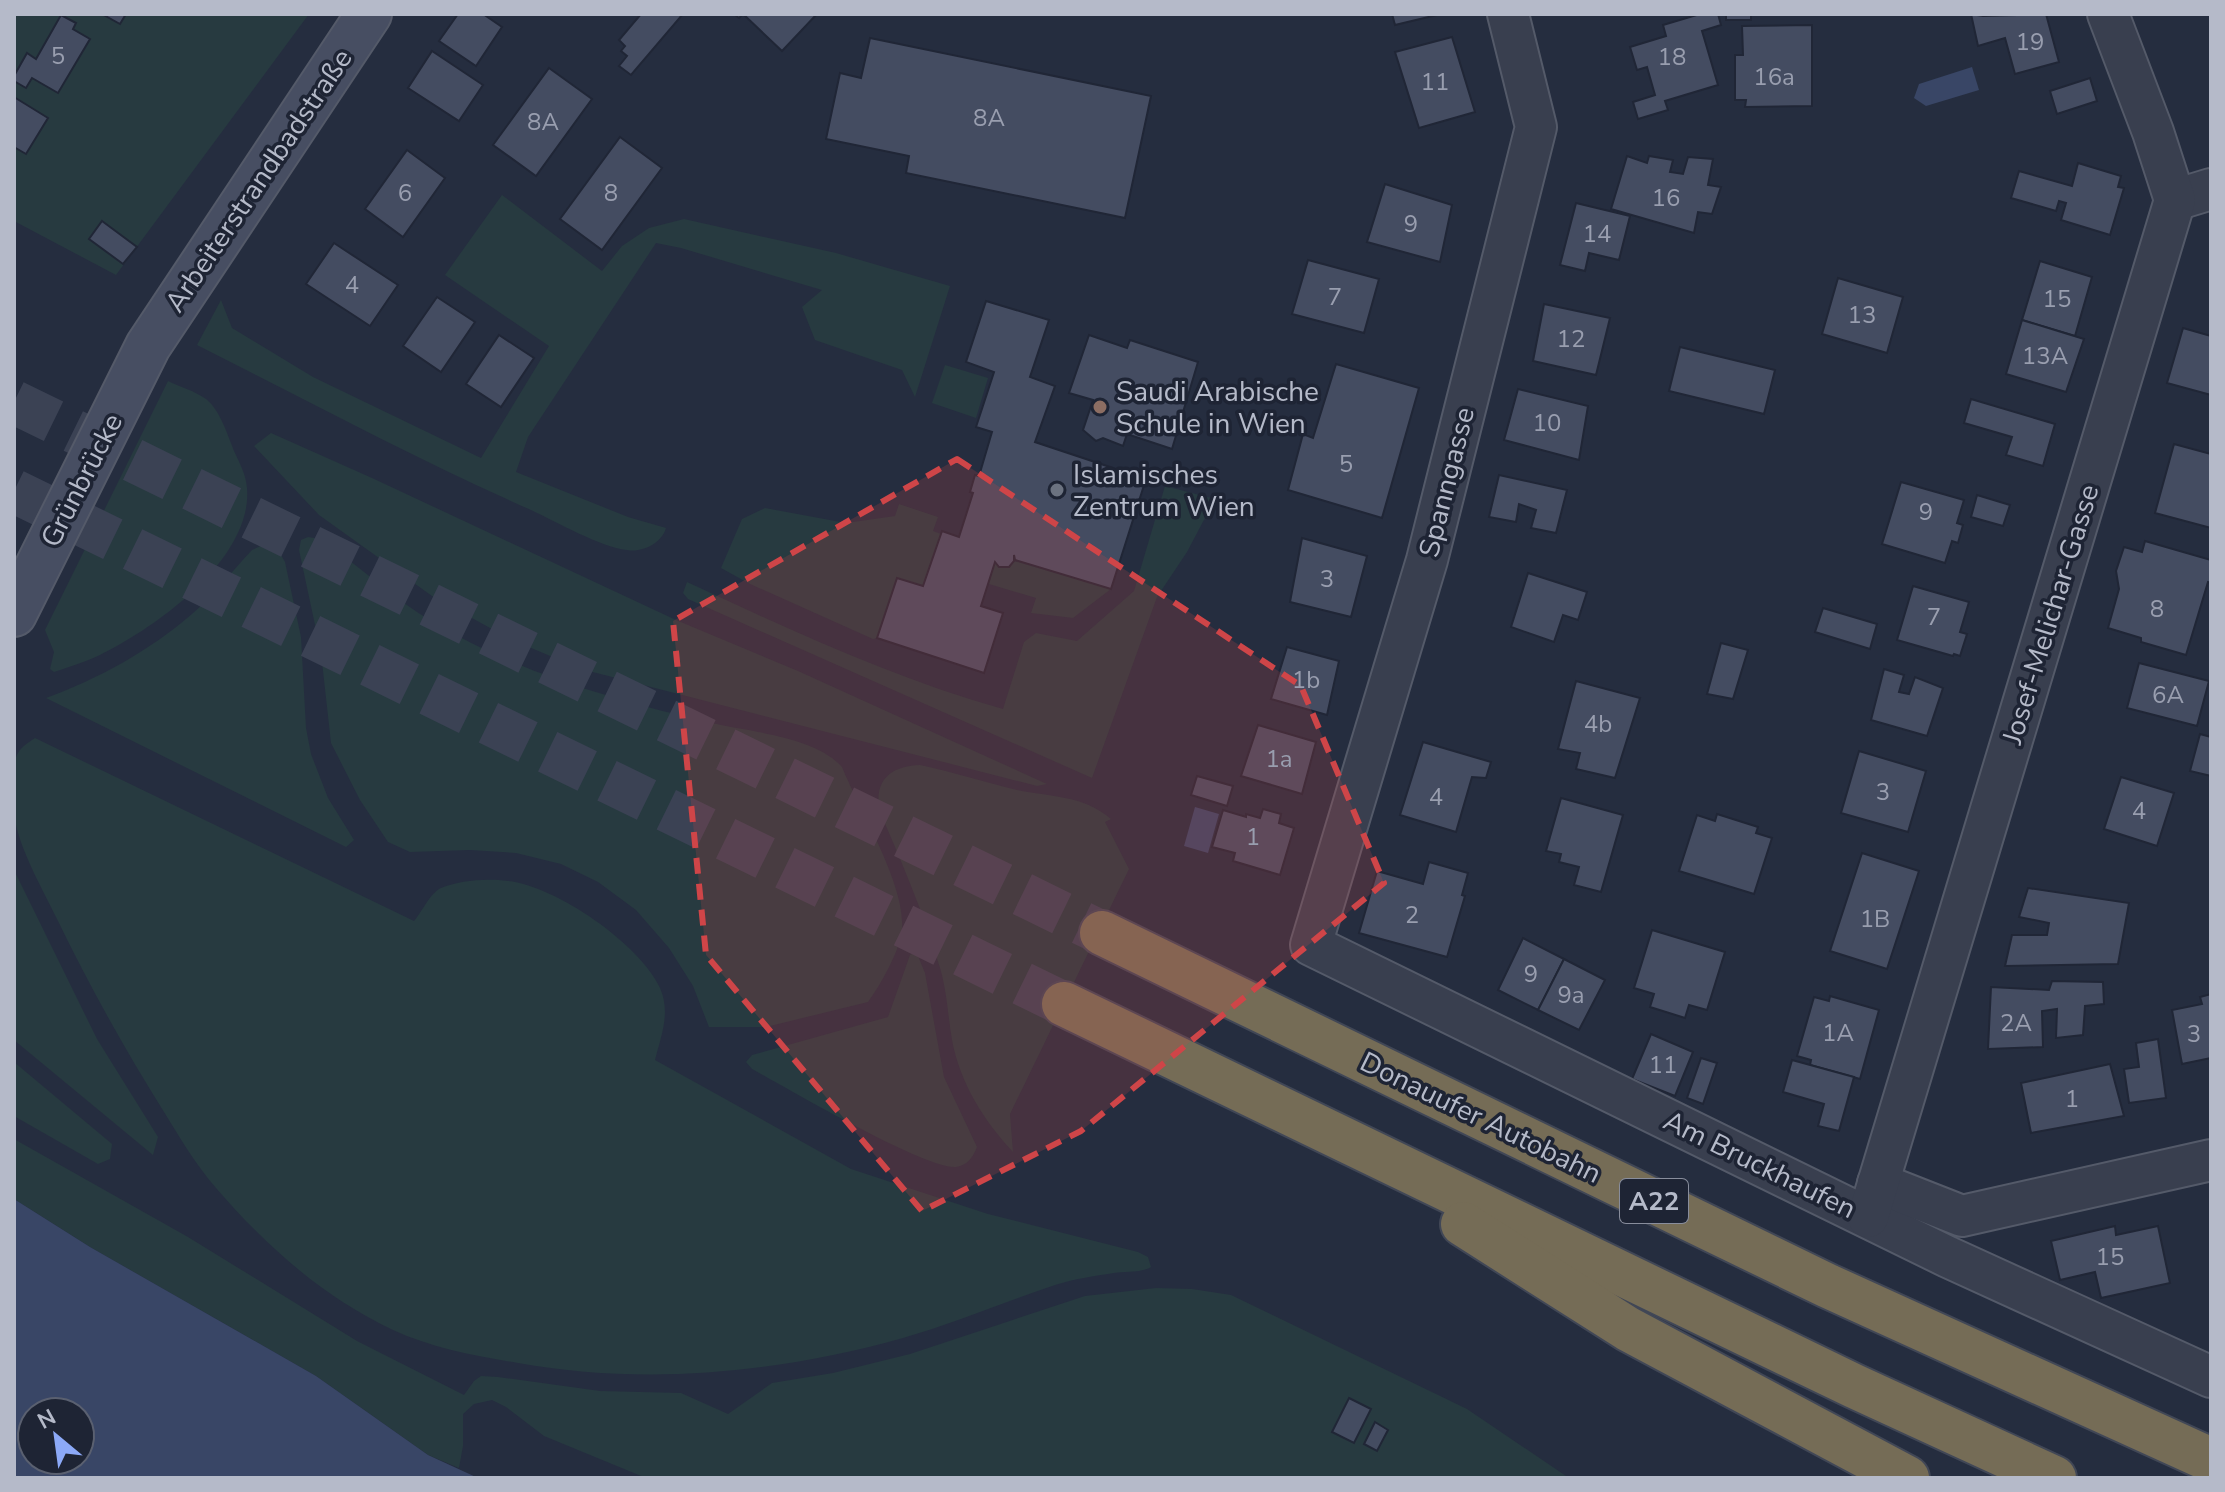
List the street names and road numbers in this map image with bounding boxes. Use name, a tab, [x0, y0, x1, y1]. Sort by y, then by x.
street label: Arbeiterstrandbadstraße	[156, 41, 361, 320]
street label: Spanngasse	[1410, 403, 1484, 561]
street label: Grünbrücke	[32, 407, 132, 554]
street label: Josef-Melichar-Gasse	[1993, 480, 2109, 750]
street label: Donauufer Autobahn	[1354, 1043, 1607, 1193]
street label: Am Bruckhaufen	[1657, 1102, 1862, 1228]
road number: A22	[1620, 1179, 1688, 1223]

